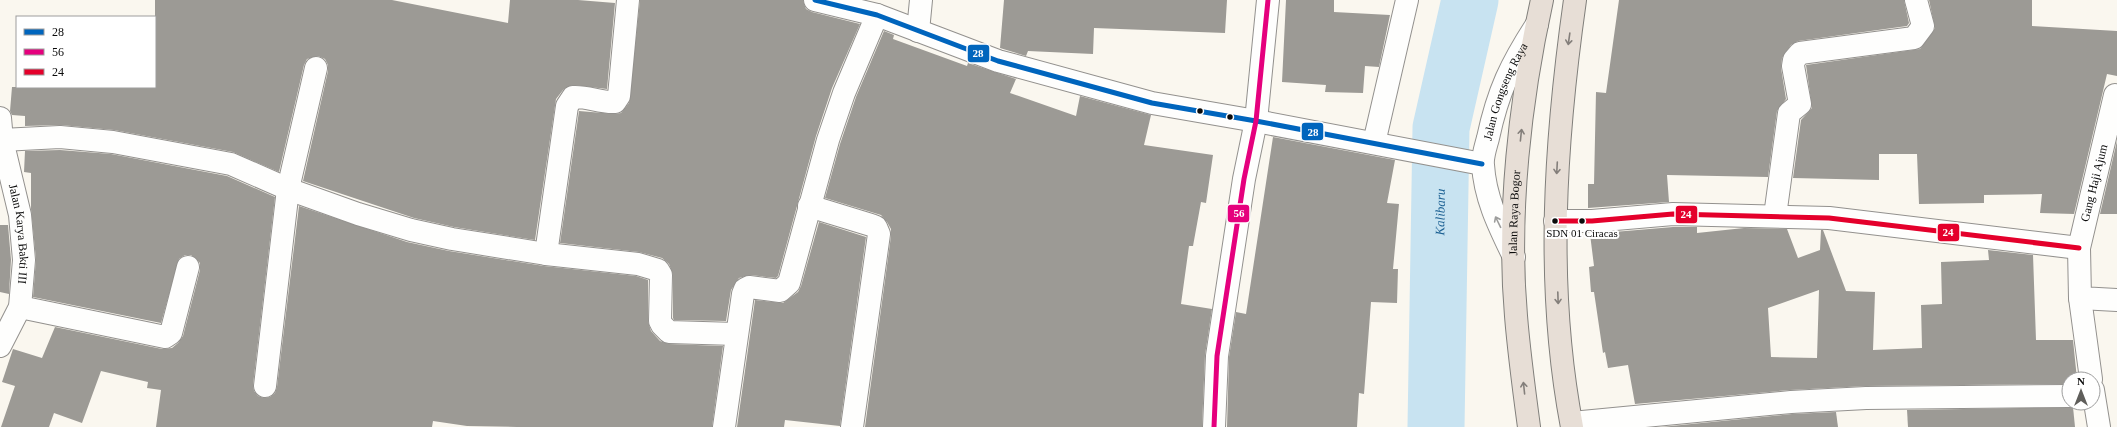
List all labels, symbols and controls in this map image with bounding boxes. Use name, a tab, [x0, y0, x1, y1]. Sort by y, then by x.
legend	[16, 16, 156, 88]
text: 28	[52, 25, 64, 39]
one-way arrow	[1565, 32, 1573, 45]
street label: Jalan Gongseng Raya	[1481, 40, 1531, 142]
line badge: 28	[967, 44, 990, 63]
text: 56	[52, 45, 64, 59]
text: 28	[973, 47, 984, 59]
text: 24	[52, 65, 64, 79]
unlabelled marker	[1195, 106, 1205, 116]
unlabelled marker	[1225, 112, 1235, 122]
line badge: 28	[1301, 122, 1324, 141]
text: 28	[1308, 126, 1319, 138]
one-way arrow	[1517, 129, 1524, 142]
street label: Gang Haji Ajum	[2078, 142, 2111, 223]
one-way arrow	[1554, 161, 1561, 174]
street label: Jalan Raya Bogor	[1506, 170, 1523, 256]
street label: Jalan Karya Bakti III	[6, 183, 31, 285]
water label: Kalibaru	[1432, 188, 1448, 237]
line badge: 56	[1227, 204, 1250, 223]
line badge: 24	[1675, 205, 1698, 224]
text: 56	[1234, 207, 1245, 219]
text: 24	[1681, 208, 1692, 220]
one-way arrow	[1494, 216, 1501, 228]
unlabelled marker	[1550, 216, 1560, 226]
marker: SDN 01 Ciracas	[1577, 216, 1587, 226]
line badge: 24	[1937, 223, 1960, 242]
text: 24	[1943, 226, 1954, 238]
place label: SDN 01 Ciracas	[1546, 227, 1618, 239]
one-way arrow	[1554, 291, 1562, 304]
north arrow	[2061, 371, 2101, 411]
text: N	[2077, 375, 2085, 387]
one-way arrow	[1520, 382, 1528, 395]

